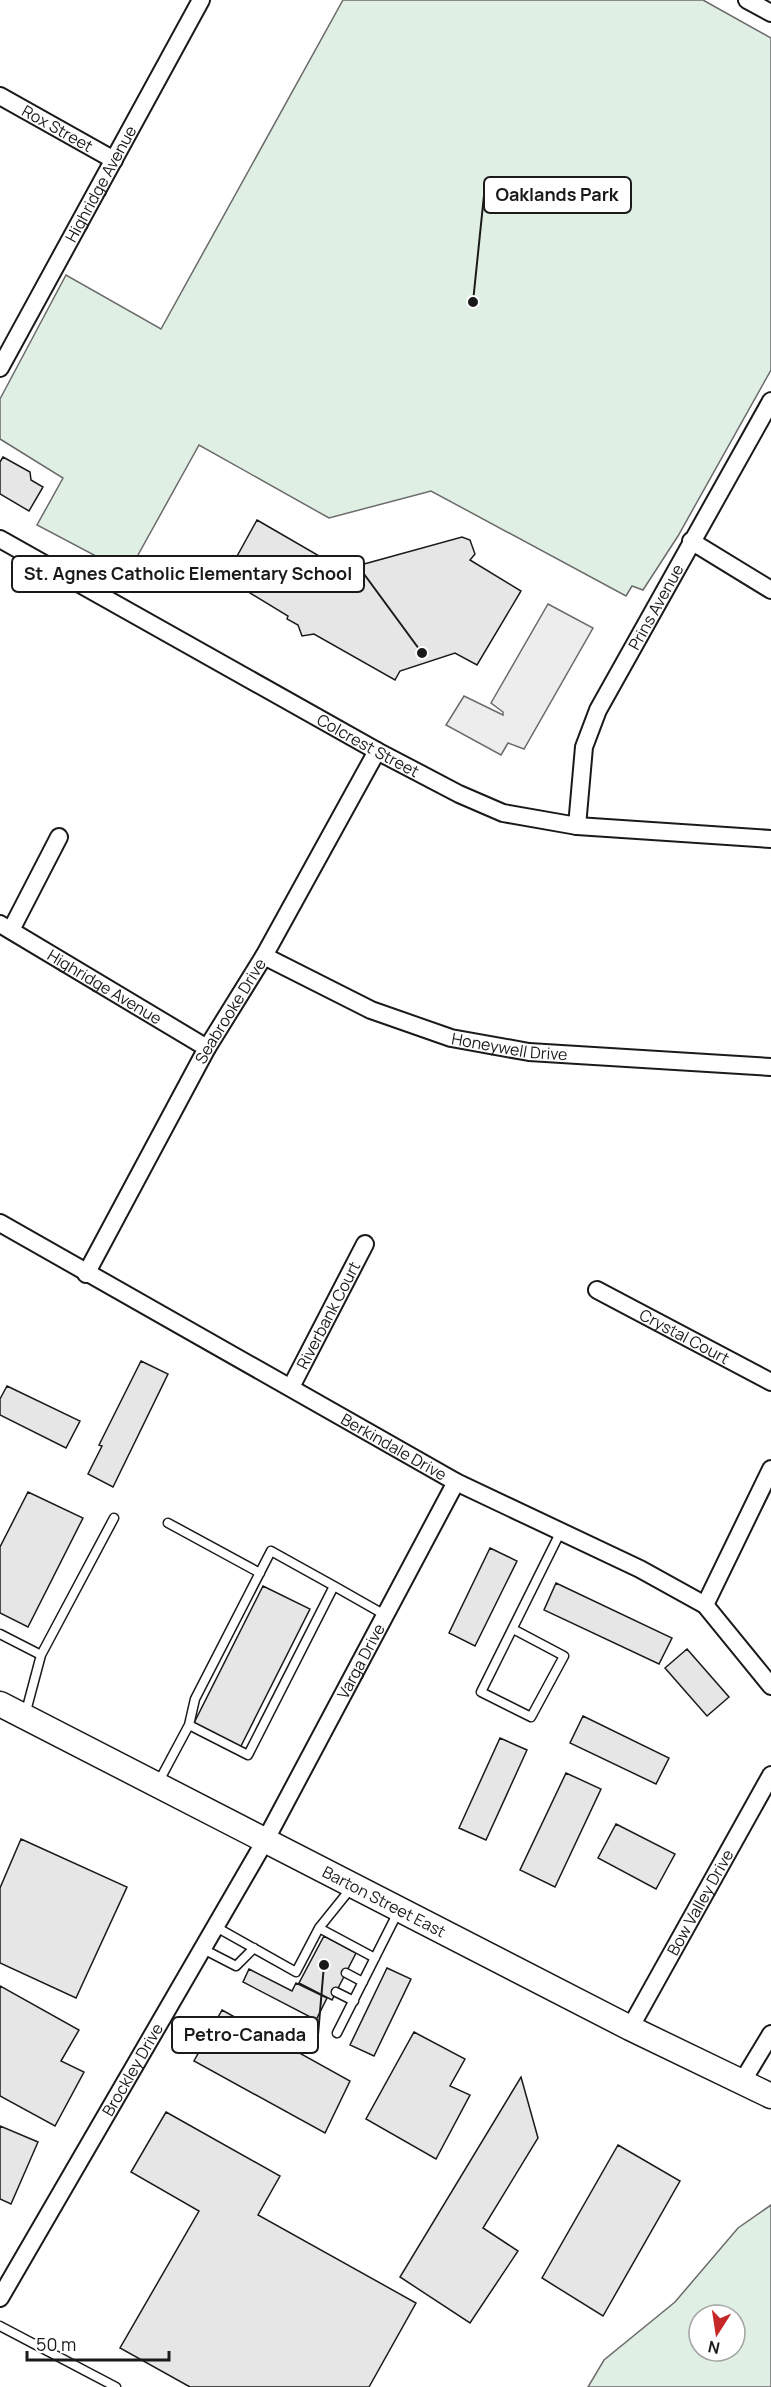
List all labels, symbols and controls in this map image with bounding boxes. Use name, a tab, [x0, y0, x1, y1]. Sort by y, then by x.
street label: Rox Street	[18, 100, 97, 157]
street label: Highridge Avenue	[60, 122, 141, 246]
callout: Oaklands Park	[484, 177, 631, 213]
text: Oaklands Park	[495, 182, 620, 206]
callout: St. Agnes Catholic Elementary School	[12, 556, 364, 592]
street label: Prins Avenue	[623, 560, 689, 654]
text: St. Agnes Catholic Elementary School	[24, 561, 352, 585]
street label: Colcrest Street	[313, 708, 423, 782]
street label: Highridge Avenue	[43, 944, 166, 1029]
street label: Seabrooke Drive	[190, 954, 271, 1068]
street label: Honeywell Drive	[450, 1027, 568, 1065]
street label: Riverbank Court	[291, 1257, 365, 1373]
street label: Crystal Court	[636, 1303, 733, 1369]
street label: Berkindale Drive	[337, 1408, 451, 1485]
street label: Varga Drive	[332, 1620, 390, 1703]
street label: Bow Valley Drive	[662, 1845, 738, 1959]
street label: Barton Street East	[319, 1861, 450, 1942]
callout: Petro-Canada	[172, 2017, 318, 2053]
street label: Brockley Drive	[97, 2019, 168, 2120]
text: Petro-Canada	[184, 2022, 306, 2046]
north arrow	[687, 2303, 747, 2363]
scale bar	[27, 2324, 170, 2362]
text: 50 m	[36, 2332, 76, 2356]
text: N	[706, 2336, 722, 2360]

